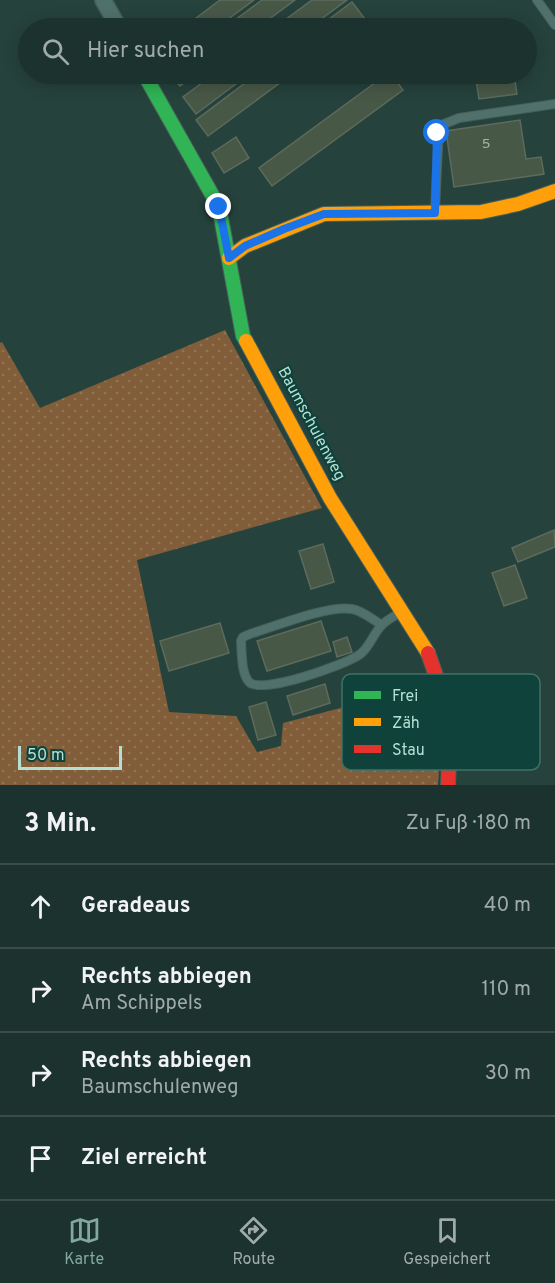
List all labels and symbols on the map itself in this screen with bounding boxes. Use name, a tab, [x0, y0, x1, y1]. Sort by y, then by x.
route start	[423, 119, 449, 145]
house number: 5	[482, 136, 490, 153]
route end	[205, 193, 231, 219]
street label: Baumschulenweg	[273, 364, 349, 484]
legend	[342, 674, 540, 770]
text: Frei	[392, 687, 418, 707]
text: Zäh	[392, 714, 420, 734]
text: Stau	[392, 741, 425, 761]
scale bar	[18, 743, 122, 770]

